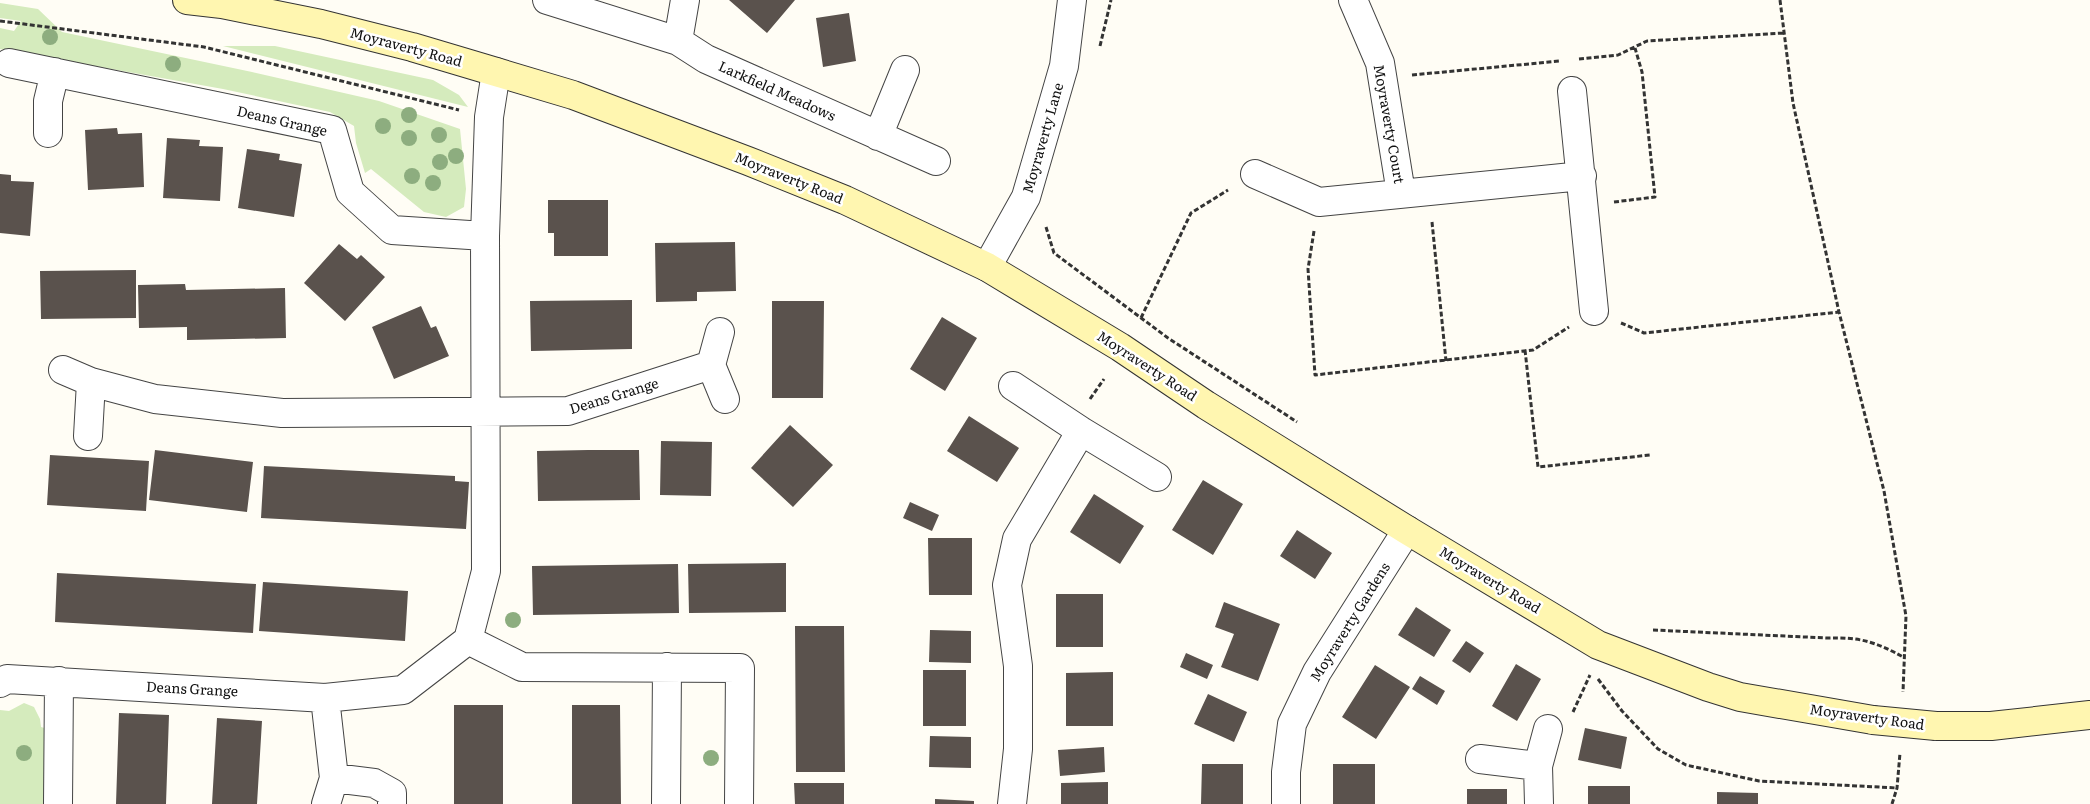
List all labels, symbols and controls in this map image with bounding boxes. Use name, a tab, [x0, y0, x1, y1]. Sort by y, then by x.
street label: Moyraverty Road	[348, 21, 465, 71]
street label: Larkfield Meadows	[716, 55, 839, 125]
street label: Moyraverty Court	[1370, 63, 1410, 185]
street label: Moyraverty Lane	[1017, 80, 1067, 195]
street label: Deans Grange	[235, 100, 329, 140]
street label: Moyraverty Road	[732, 146, 847, 208]
street label: Moyraverty Road	[1094, 325, 1202, 405]
street label: Deans Grange	[567, 372, 661, 418]
street label: Moyraverty Road	[1436, 541, 1546, 618]
street label: Moyraverty Gardens	[1304, 558, 1394, 685]
street label: Deans Grange	[145, 676, 239, 700]
street label: Moyraverty Road	[1809, 698, 1926, 734]

